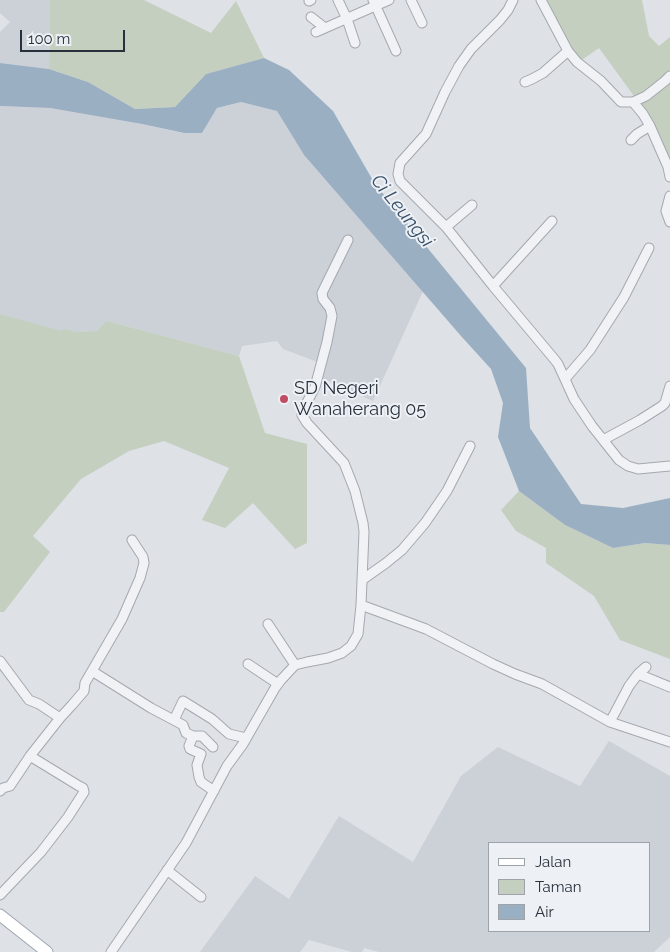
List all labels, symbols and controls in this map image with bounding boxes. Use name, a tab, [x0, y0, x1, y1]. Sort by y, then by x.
scale bar	[22, 20, 128, 52]
text: 100 m	[28, 30, 70, 48]
water label: Ci Leungsi	[366, 170, 438, 252]
place label: SD Negeri Wanaherang 05	[294, 378, 426, 420]
marker: SD Negeri Wanaherang 05	[278, 393, 290, 405]
legend	[488, 842, 650, 932]
text: Jalan	[535, 853, 571, 871]
text: Taman	[535, 878, 581, 896]
text: Air	[535, 903, 554, 921]

